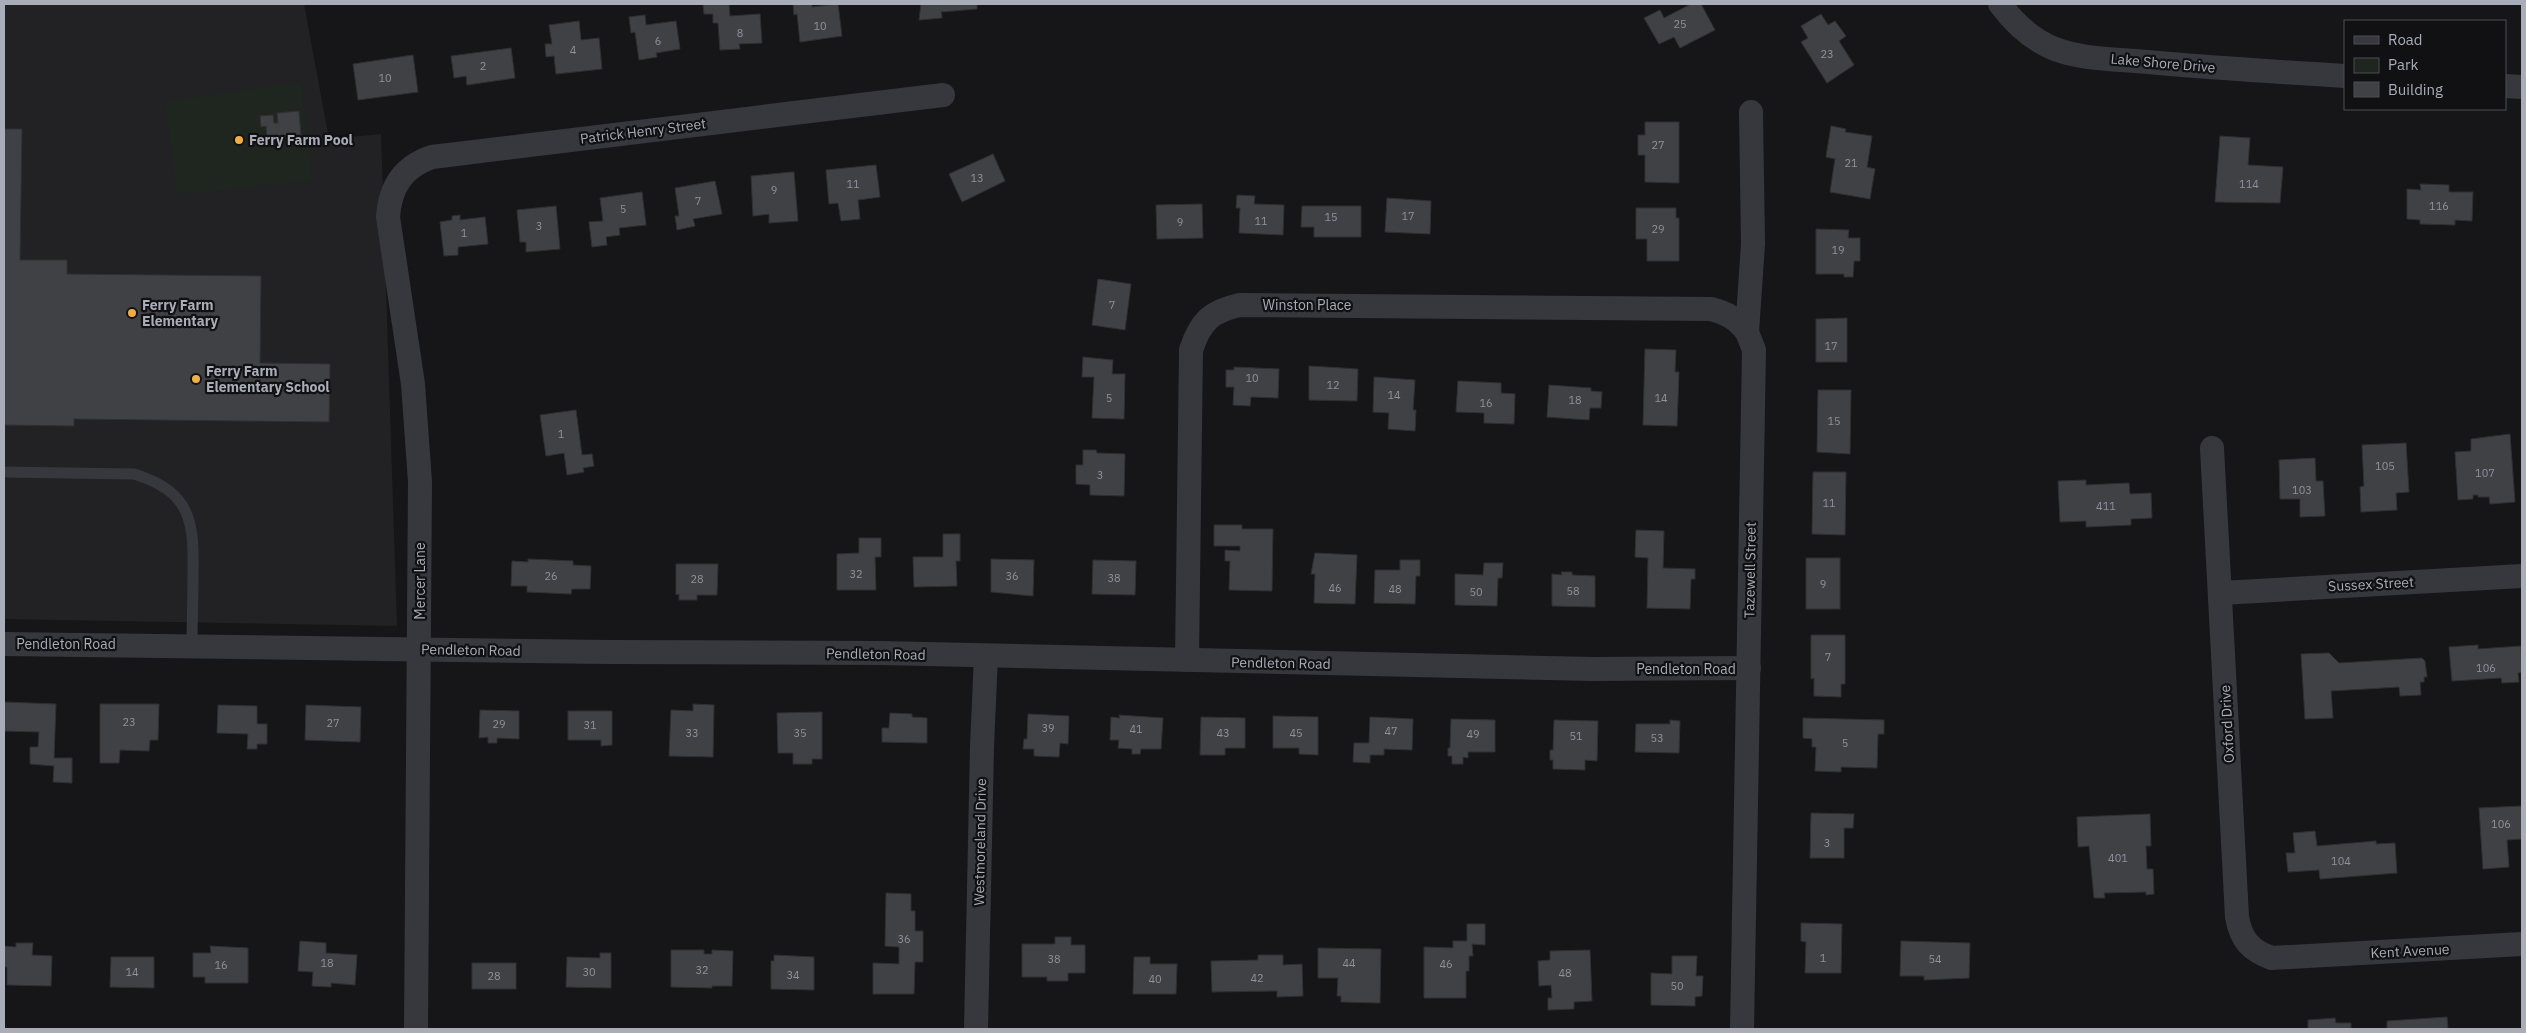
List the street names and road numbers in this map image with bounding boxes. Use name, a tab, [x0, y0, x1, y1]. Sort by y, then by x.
street label: Lake Shore Drive	[2110, 49, 2216, 77]
street label: Patrick Henry Street	[579, 114, 707, 148]
street label: Winston Place	[1262, 296, 1352, 314]
street label: Tazewell Street	[1740, 522, 1760, 618]
street label: Mercer Lane	[411, 542, 429, 620]
street label: Sussex Street	[2328, 573, 2414, 595]
street label: Pendleton Road	[16, 635, 116, 653]
street label: Pendleton Road	[421, 640, 521, 660]
street label: Pendleton Road	[826, 644, 926, 664]
street label: Pendleton Road	[1231, 653, 1331, 673]
street label: Pendleton Road	[1636, 660, 1736, 678]
street label: Oxford Drive	[2216, 684, 2238, 764]
street label: Westmoreland Drive	[970, 778, 990, 906]
street label: Kent Avenue	[2370, 940, 2450, 962]

